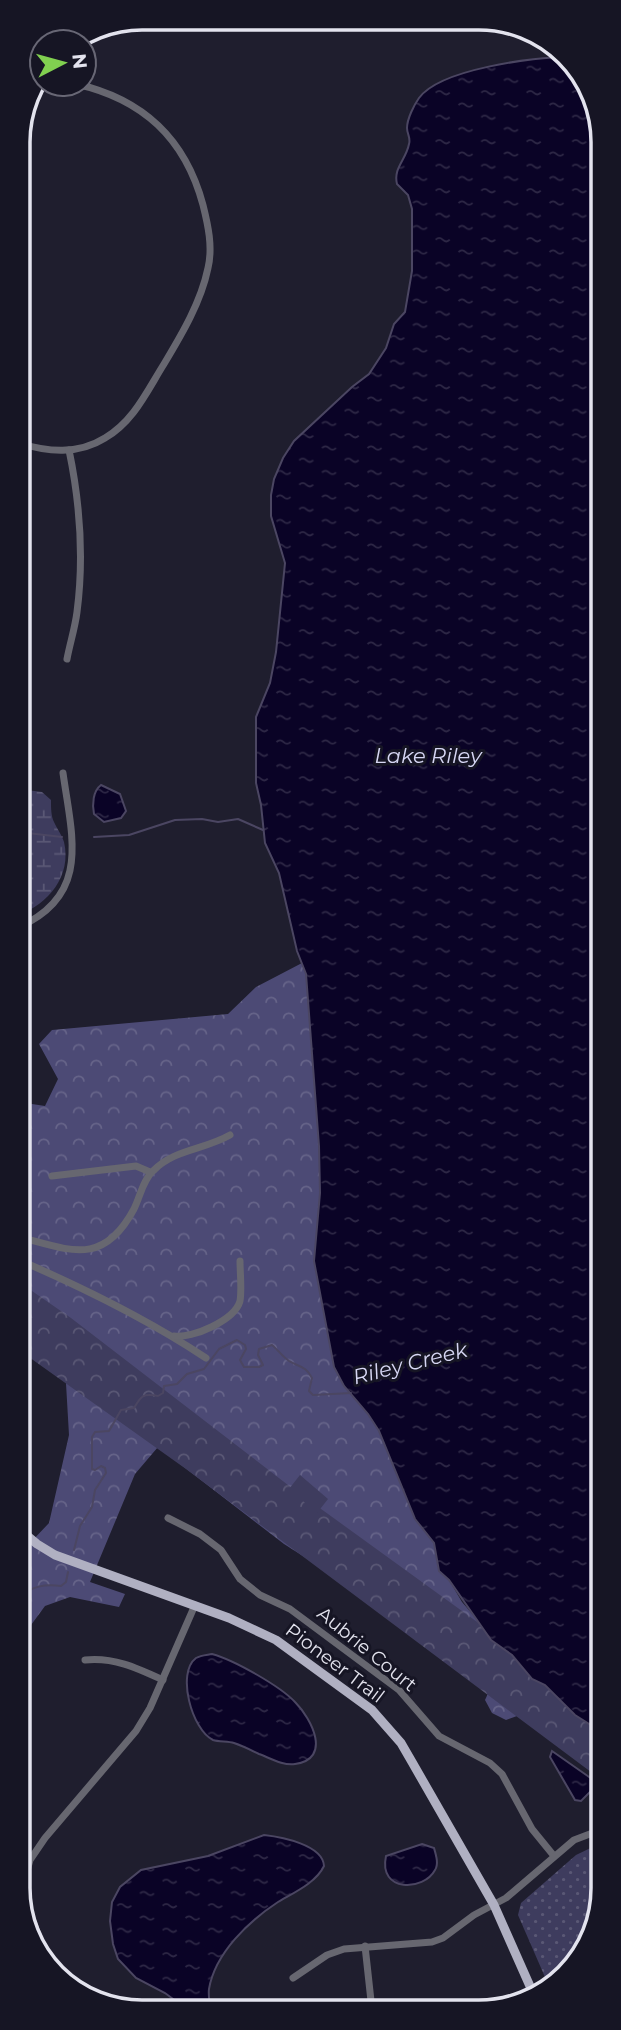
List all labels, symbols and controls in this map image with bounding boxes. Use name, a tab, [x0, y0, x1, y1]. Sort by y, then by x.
north arrow	[28, 28, 98, 98]
text: N	[67, 52, 92, 70]
water label: Lake Riley	[374, 743, 483, 768]
water label: Riley Creek	[350, 1336, 471, 1389]
street label: Aubrie Court	[313, 1602, 422, 1696]
street label: Pioneer Trail	[281, 1618, 389, 1708]

